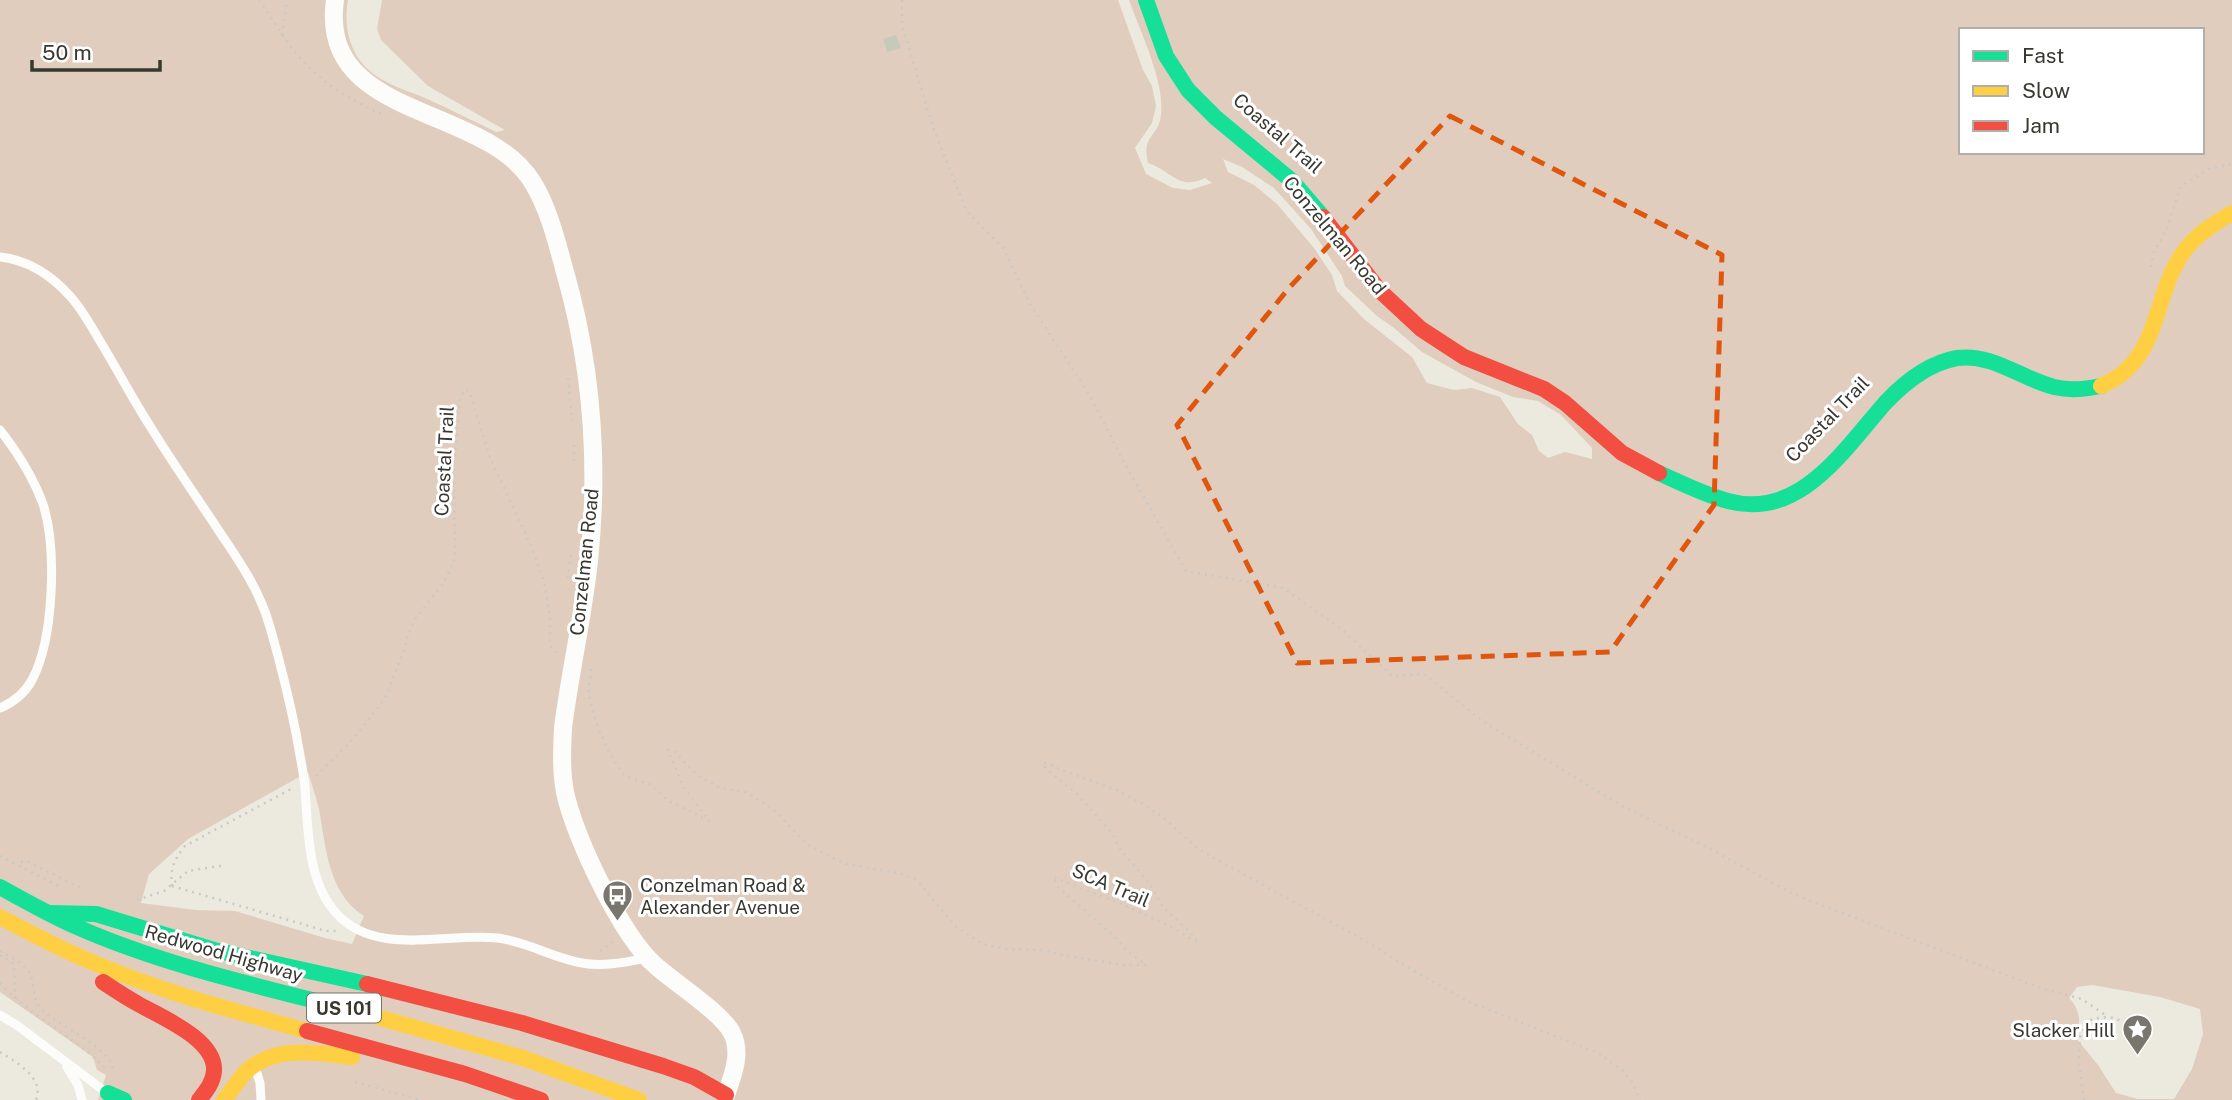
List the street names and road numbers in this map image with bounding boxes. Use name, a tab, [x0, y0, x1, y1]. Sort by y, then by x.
street label: Coastal Trail	[1229, 88, 1327, 178]
street label: Conzelman Road	[1279, 171, 1391, 299]
street label: Coastal Trail	[1781, 372, 1873, 466]
street label: Coastal Trail	[430, 405, 458, 517]
street label: Conzelman Road	[565, 487, 603, 637]
street label: SCA Trail	[1069, 859, 1153, 911]
street label: Redwood Highway	[142, 920, 306, 986]
road number: US 101	[307, 993, 381, 1023]

